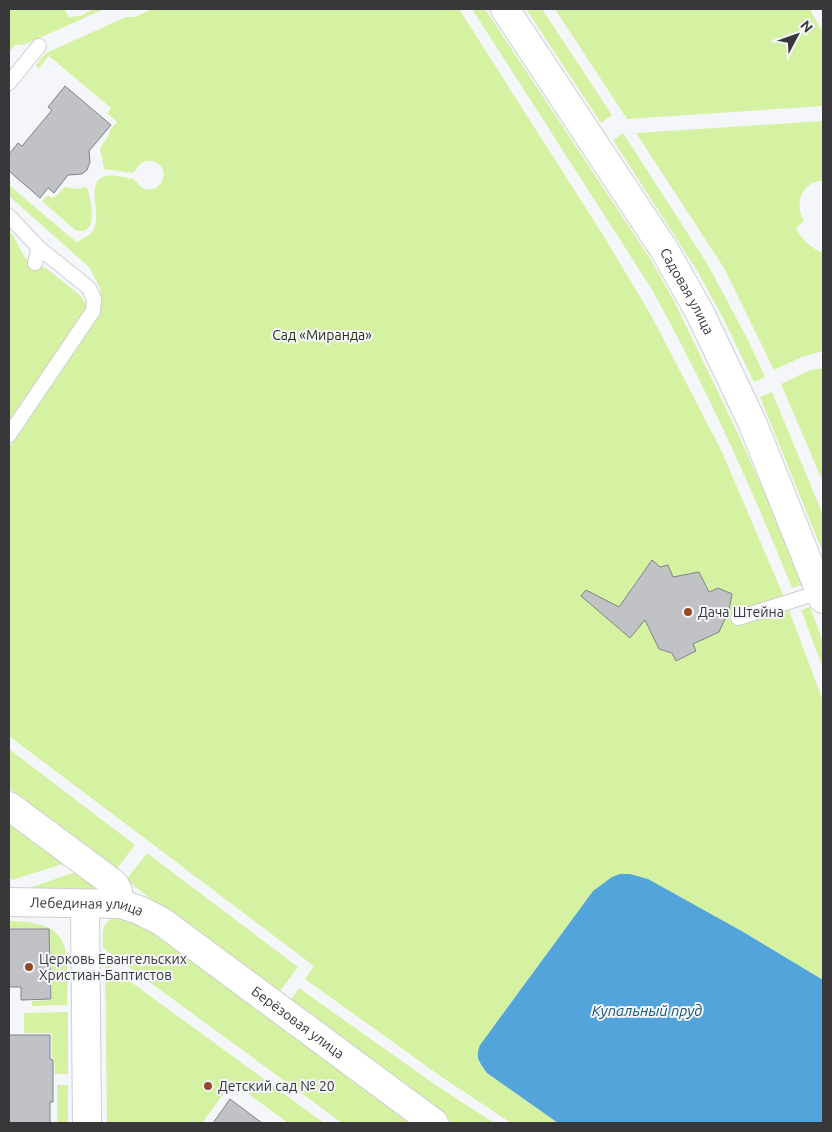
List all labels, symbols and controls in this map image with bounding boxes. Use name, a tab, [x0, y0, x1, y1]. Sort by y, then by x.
north arrow	[772, 10, 822, 60]
text: N	[797, 17, 816, 36]
street label: Садовая улица	[657, 245, 717, 337]
park label: Сад «Миранда»	[272, 327, 372, 343]
place label: Дача Штейна	[698, 604, 784, 620]
marker: Дача Штейна	[682, 606, 694, 618]
street label: Лебединая улица	[30, 894, 146, 919]
place label: Церковь Евангельских Христиан-Баптистов	[39, 951, 187, 983]
marker: Церковь Евангельских Христиан-Баптистов	[23, 961, 35, 973]
street label: Берёзовая улица	[249, 983, 347, 1062]
water label: Купальный пруд	[592, 1002, 702, 1019]
place label: Детский сад № 20	[218, 1078, 335, 1094]
marker: Детский сад № 20	[202, 1080, 214, 1092]

